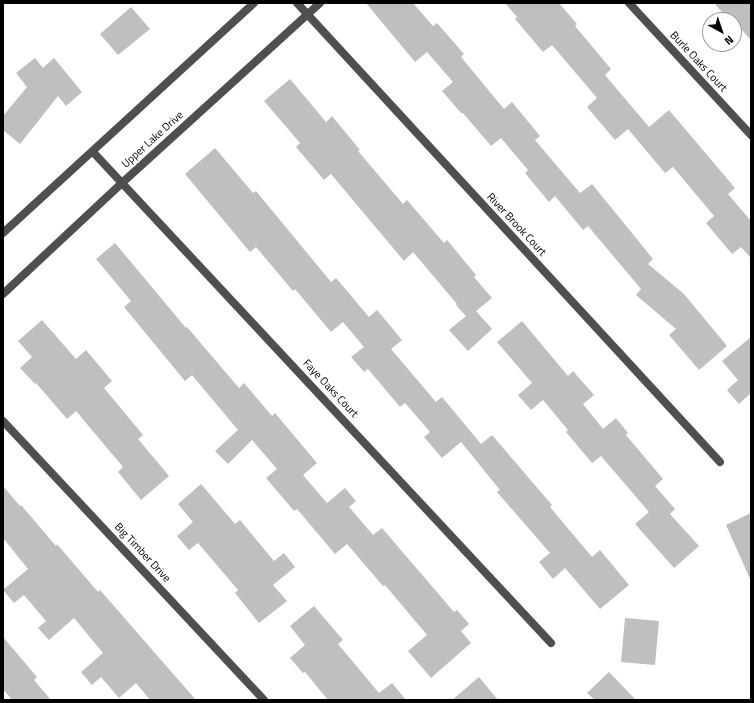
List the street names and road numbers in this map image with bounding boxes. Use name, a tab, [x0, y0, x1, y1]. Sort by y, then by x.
street label: Burle Oaks Court	[667, 29, 729, 95]
street label: Upper Lake Drive	[119, 109, 187, 171]
street label: River Brook Court	[484, 191, 548, 259]
street label: Faye Oaks Court	[300, 357, 360, 421]
street label: Big Timber Drive	[111, 521, 173, 585]

